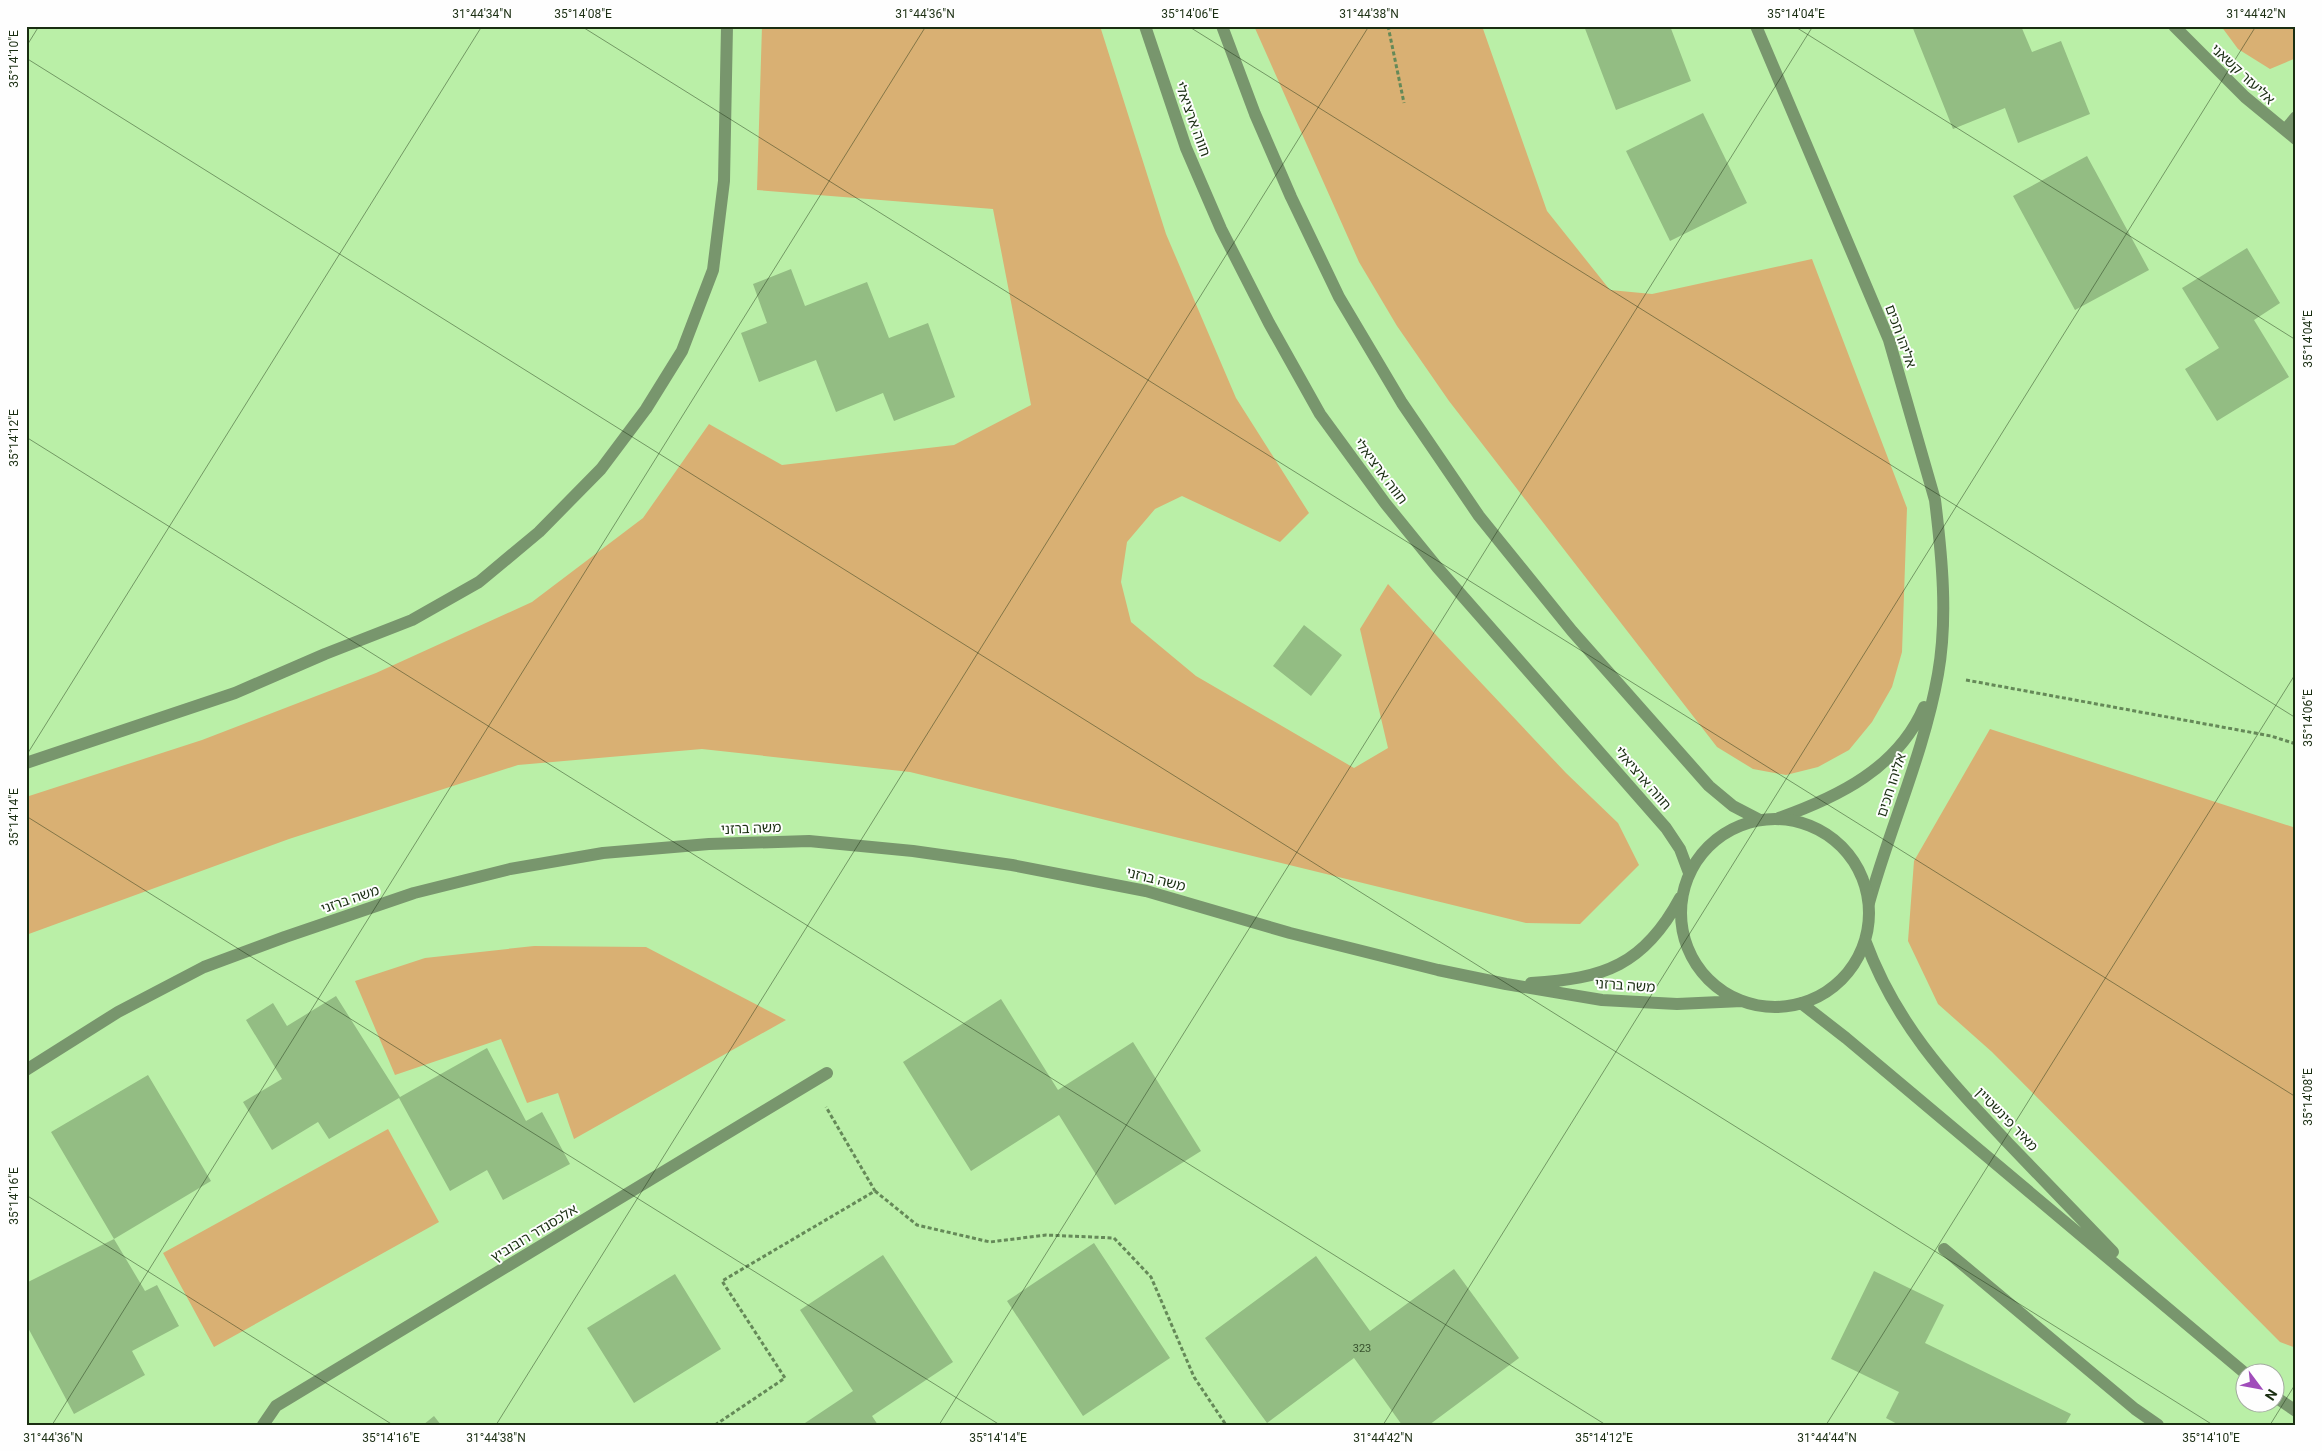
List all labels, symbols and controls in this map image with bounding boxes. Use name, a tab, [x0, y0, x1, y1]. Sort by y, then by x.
text: 31°44'34"N	[452, 7, 512, 21]
text: 35°14'08"E	[554, 7, 612, 21]
text: 31°44'36"N	[895, 7, 955, 21]
text: 35°14'06"E	[1161, 7, 1219, 21]
text: 31°44'38"N	[1339, 7, 1399, 21]
text: 35°14'04"E	[1767, 7, 1825, 21]
text: 31°44'42"N	[2226, 7, 2286, 21]
text: 35°14'10"E	[7, 30, 21, 88]
street label: אליעזר קשאני	[2208, 41, 2278, 108]
street label: חווה ארציאלי	[1172, 80, 1214, 158]
street label: אליהו חכים	[1882, 302, 1920, 370]
text: 35°14'04"E	[2301, 310, 2315, 368]
text: 35°14'12"E	[7, 409, 21, 467]
street label: חווה ארציאלי	[1351, 435, 1411, 507]
text: 35°14'06"E	[2301, 689, 2315, 747]
street label: חווה ארציאלי	[1611, 743, 1675, 813]
street label: אליהו חכים	[1873, 751, 1909, 819]
text: 35°14'14"E	[7, 788, 21, 846]
street label: משה ברזני	[720, 819, 782, 837]
street label: משה ברזני	[1125, 864, 1187, 894]
street label: משה ברזני	[319, 882, 381, 916]
street label: משה ברזני	[1594, 975, 1656, 995]
text: 35°14'08"E	[2301, 1068, 2315, 1126]
street label: מאיר פינשטיין	[1973, 1084, 2041, 1154]
text: 35°14'16"E	[7, 1167, 21, 1225]
street label: אלכסנדר רובוביץ	[488, 1201, 580, 1265]
house number: 323	[1353, 1342, 1371, 1355]
north arrow	[2234, 1364, 2284, 1414]
text: N	[2262, 1386, 2280, 1403]
text: 31°44'36"N	[23, 1431, 83, 1445]
text: 35°14'16"E	[362, 1431, 420, 1445]
text: 31°44'38"N	[466, 1431, 526, 1445]
text: 35°14'14"E	[969, 1431, 1027, 1445]
text: 31°44'42"N	[1353, 1431, 1413, 1445]
text: 35°14'12"E	[1575, 1431, 1633, 1445]
text: 31°44'44"N	[1797, 1431, 1857, 1445]
text: 35°14'10"E	[2182, 1431, 2240, 1445]

